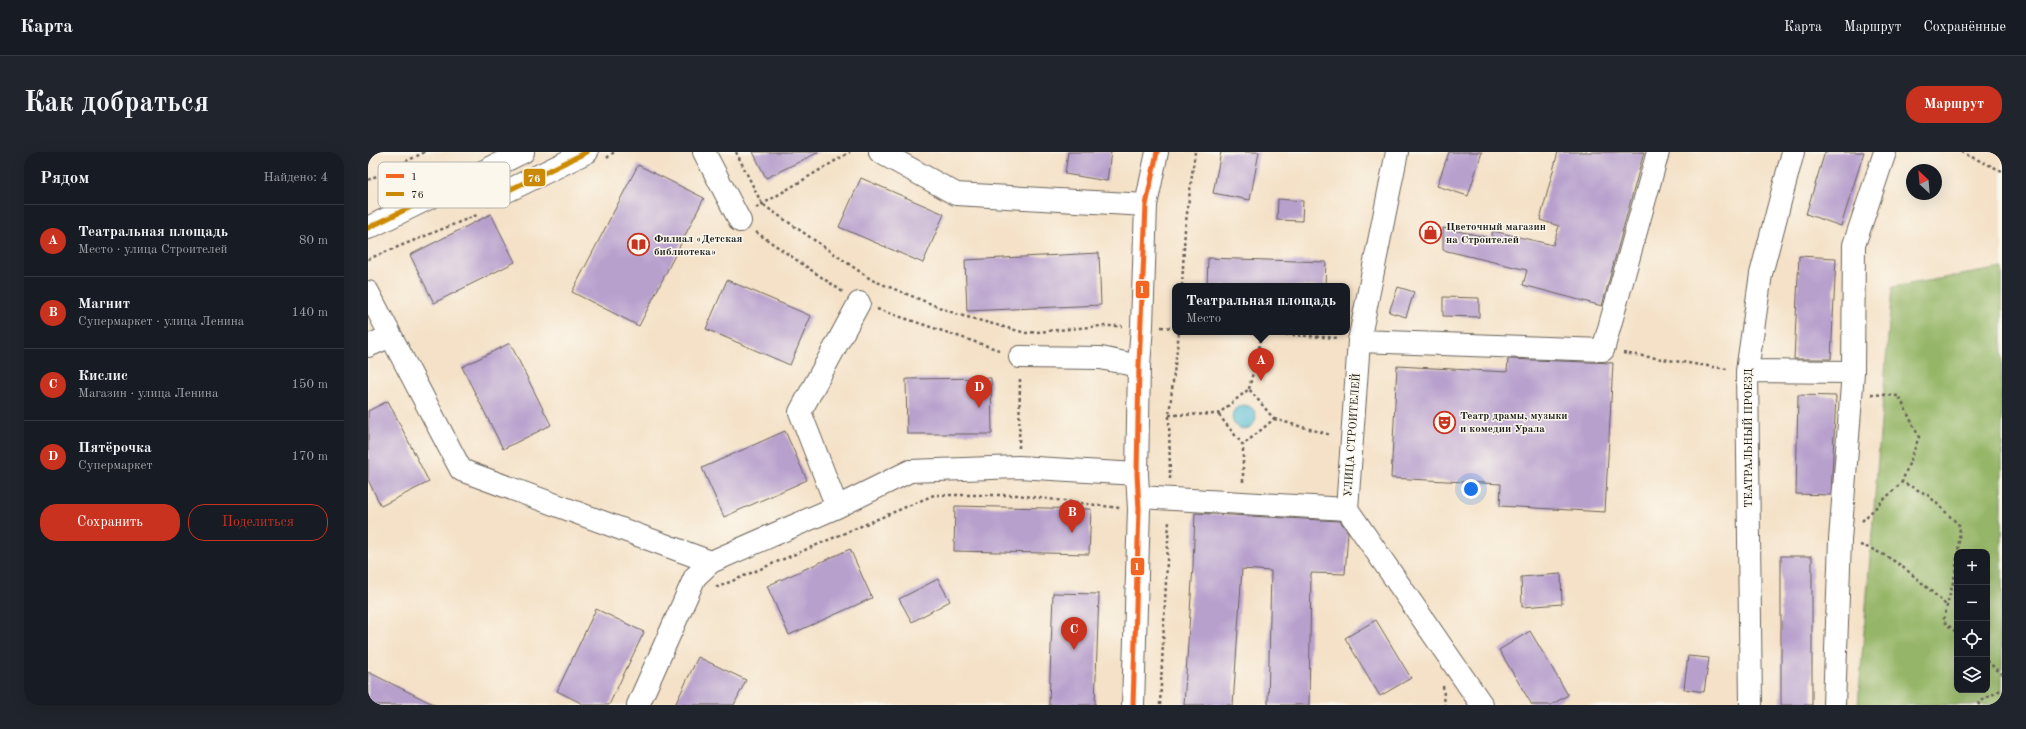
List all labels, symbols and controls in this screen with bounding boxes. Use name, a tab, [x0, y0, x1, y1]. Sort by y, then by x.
text: Карта	[20, 18, 73, 37]
text: Карта	[1784, 20, 1822, 34]
text: Маршрут	[1844, 20, 1901, 34]
text: Сохранённые	[1923, 20, 2006, 34]
button: Маршрут	[1906, 86, 2002, 123]
text: Как добраться	[24, 90, 209, 118]
legend	[378, 162, 510, 208]
north arrow	[1906, 164, 1942, 200]
line badge: 76	[523, 168, 546, 187]
text: Рядом	[40, 170, 89, 187]
text: Найдено: 4	[264, 171, 328, 184]
text: 1	[411, 172, 417, 183]
text: 76	[528, 174, 540, 185]
text: 76	[411, 190, 424, 201]
shop icon: Цветочный магазин на Строителей	[1417, 220, 1443, 246]
place label: Цветочный магазин на Строителей	[1446, 222, 1546, 246]
text: Театральная площадь	[78, 225, 228, 240]
library icon: Филиал «Детская библиотека»	[625, 232, 651, 258]
text: A	[48, 234, 58, 247]
text: 80 m	[299, 234, 328, 247]
place label: Филиал «Детская библиотека»	[654, 234, 743, 258]
text: Место · улица Строителей	[78, 243, 228, 256]
line badge: 1	[1135, 280, 1150, 299]
popup	[1172, 283, 1350, 335]
text: 1	[1139, 285, 1145, 296]
text: Театральная площадь	[1186, 294, 1336, 309]
text: Магнит	[78, 297, 130, 312]
text: B	[48, 306, 58, 319]
text: 140 m	[291, 306, 328, 319]
text: Место	[1186, 312, 1221, 325]
text: Супермаркет · улица Ленина	[78, 315, 244, 328]
pin: A	[1248, 348, 1274, 381]
street label: ТЕАТРАЛЬНЫЙ ПРОЕЗД	[1742, 368, 1755, 508]
text: Кислис	[78, 369, 128, 384]
street label: УЛИЦА СТРОИТЕЛЕЙ	[1341, 372, 1363, 497]
pin: D	[966, 375, 992, 408]
text: C	[49, 378, 57, 391]
text: 150 m	[291, 378, 328, 391]
text: Магазин · улица Ленина	[78, 387, 218, 400]
theatre icon: Театр драмы, музыки и комедии Урала	[1432, 409, 1458, 435]
place label: Театр драмы, музыки и комедии Урала	[1460, 411, 1568, 435]
text: Пятёрочка	[78, 441, 152, 456]
text: D	[48, 450, 58, 463]
text: 170 m	[291, 450, 328, 463]
text: Супермаркет	[78, 459, 153, 472]
your location	[1461, 479, 1481, 499]
pin: B	[1059, 500, 1085, 533]
button: Сохранить	[40, 504, 180, 541]
button: Поделиться	[188, 504, 328, 541]
map controls	[1954, 549, 1990, 693]
button: +	[1954, 549, 1990, 585]
line badge: 1	[1130, 557, 1145, 576]
text: 1	[1134, 562, 1140, 573]
button: −	[1954, 585, 1990, 621]
pin: C	[1061, 617, 1087, 650]
button: locate	[1954, 621, 1990, 657]
button: layers	[1954, 657, 1990, 693]

